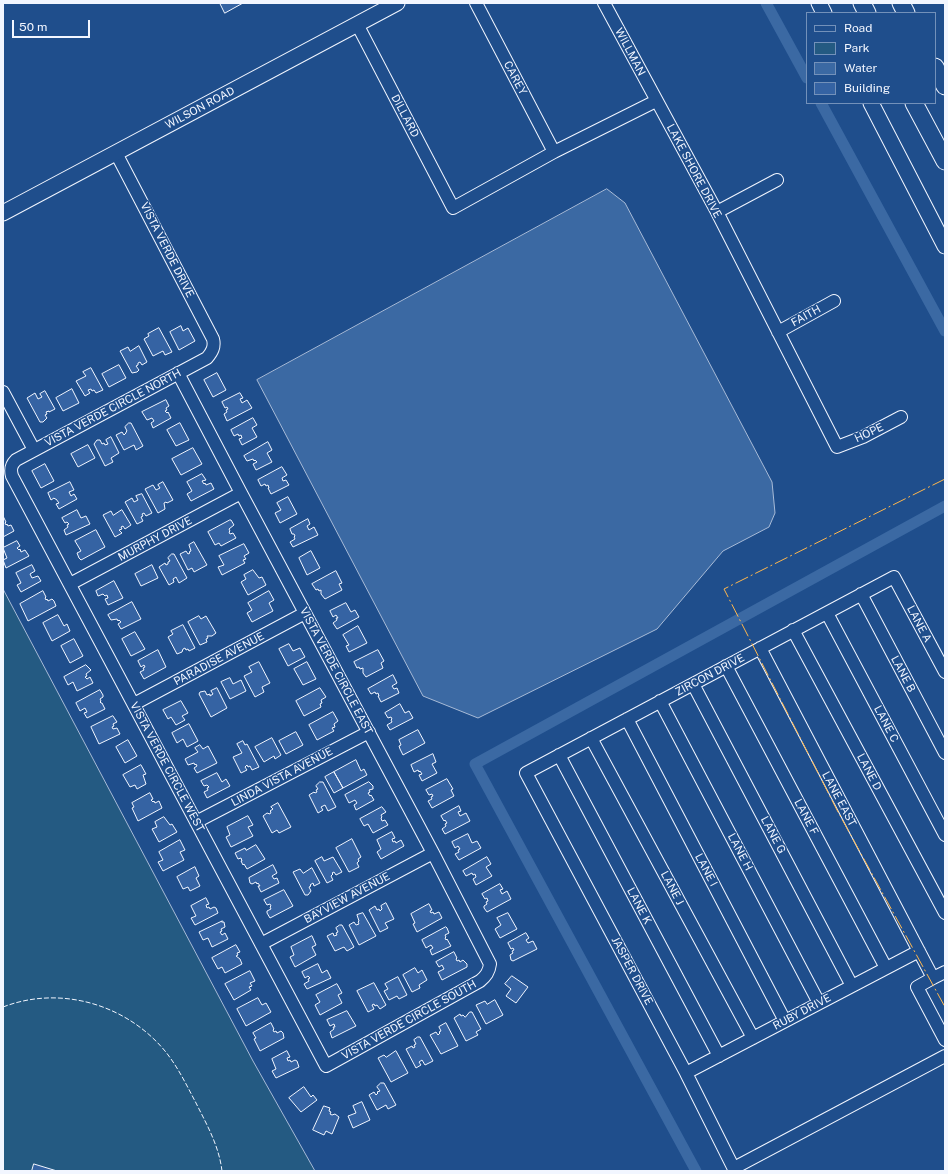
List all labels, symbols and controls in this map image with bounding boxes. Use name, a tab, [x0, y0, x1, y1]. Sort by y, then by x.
scale bar	[14, 12, 92, 38]
legend	[806, 12, 936, 104]
text: 50 m	[19, 20, 47, 34]
text: Road	[844, 21, 872, 35]
street label: WILLMAN	[612, 26, 648, 78]
text: Park	[844, 41, 870, 55]
street label: CAREY	[501, 59, 529, 97]
text: Water	[844, 61, 877, 75]
text: Building	[844, 81, 890, 95]
street label: WILSON ROAD	[163, 84, 237, 132]
street label: DILLARD	[388, 92, 422, 140]
street label: LAKE SHORE DRIVE	[664, 122, 724, 220]
street label: VISTA VERDE DRIVE	[137, 200, 197, 300]
street label: FAITH	[789, 303, 823, 329]
street label: VISTA VERDE CIRCLE NORTH	[42, 366, 184, 450]
street label: HOPE	[852, 421, 886, 445]
street label: MURPHY DRIVE	[116, 514, 194, 564]
street label: LANE A	[904, 603, 934, 645]
street label: VISTA VERDE CIRCLE EAST	[297, 605, 375, 737]
street label: PARADISE AVENUE	[171, 630, 267, 688]
street label: ZIRCON DRIVE	[673, 651, 747, 699]
street label: LANE B	[888, 653, 918, 695]
street label: VISTA VERDE CIRCLE WEST	[127, 700, 207, 834]
street label: LANE C	[871, 703, 901, 745]
street label: LINDA VISTA AVENUE	[229, 745, 335, 809]
street label: LANE D	[854, 751, 884, 793]
street label: LANE EAST	[819, 769, 859, 829]
street label: LANE F	[791, 797, 821, 837]
street label: LANE G	[758, 814, 788, 856]
street label: LANE H	[725, 831, 755, 873]
street label: LANE I	[692, 851, 720, 889]
street label: LANE J	[658, 869, 686, 907]
street label: BAYVIEW AVENUE	[302, 870, 392, 926]
street label: LANE K	[624, 885, 654, 927]
street label: JASPER DRIVE	[609, 935, 655, 1007]
street label: VISTA VERDE CIRCLE SOUTH	[339, 977, 479, 1063]
street label: RUBY DRIVE	[771, 991, 833, 1033]

